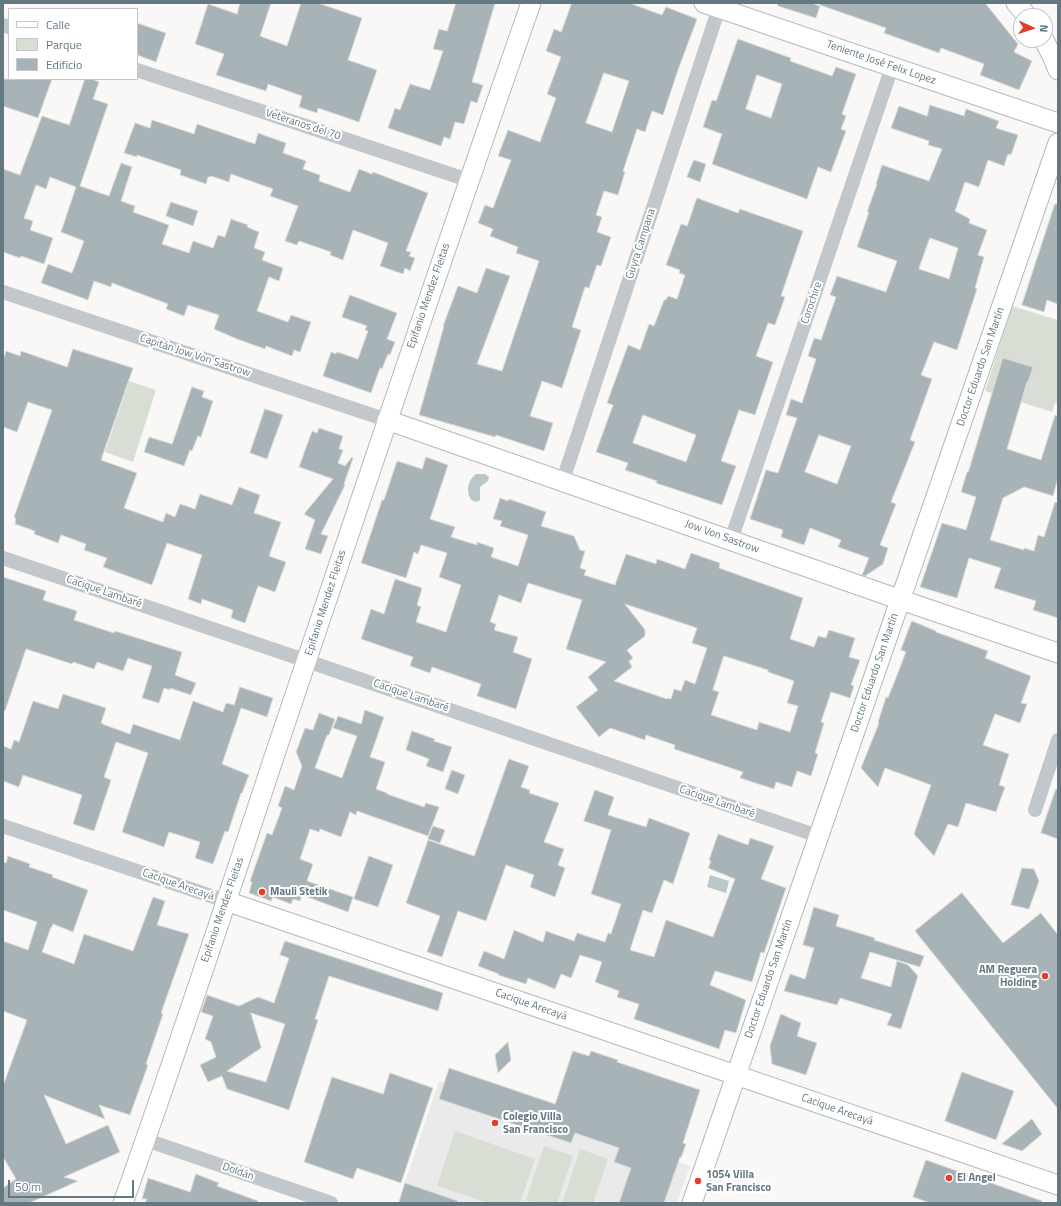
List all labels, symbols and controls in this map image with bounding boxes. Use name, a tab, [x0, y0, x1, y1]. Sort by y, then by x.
legend	[8, 8, 138, 80]
north arrow	[1013, 8, 1053, 48]
text: Calle	[46, 15, 70, 34]
text: N	[1036, 24, 1052, 33]
text: Parque	[46, 35, 82, 54]
street label: Teniente José Felix Lopez	[825, 38, 937, 88]
text: Edificio	[46, 55, 82, 74]
street label: Veteranos del 70	[264, 107, 342, 143]
street label: Guyra Campana	[623, 207, 659, 281]
street label: Epifanio Mendez Fleitas	[405, 242, 453, 350]
street label: Corochire	[799, 280, 825, 326]
street label: Doctor Eduardo San Martín	[954, 306, 1008, 428]
street label: Capitán Jow Von Sastrow	[138, 332, 252, 380]
street label: Jow Von Sastrow	[683, 517, 761, 557]
street label: Epifanio Mendez Fleitas	[303, 549, 349, 657]
street label: Cacique Lambaré	[65, 573, 143, 611]
street label: Doctor Eduardo San Martín	[848, 612, 902, 734]
street label: Cacique Lambaré	[372, 677, 450, 715]
street label: Cacique Lambaré	[678, 783, 756, 821]
street label: Epifanio Mendez Fleitas	[199, 856, 247, 964]
street label: Cacique Arecayá	[140, 867, 216, 903]
place label: Mauli Stetik	[270, 885, 327, 899]
marker: Mauli Stetik	[257, 887, 267, 897]
street label: Doctor Eduardo San Martín	[742, 918, 796, 1040]
place label: AM Reguera Holding	[979, 963, 1037, 989]
marker: AM Reguera Holding	[1040, 971, 1050, 981]
street label: Cacique Arecayá	[493, 987, 569, 1023]
street label: Cacique Arecayá	[799, 1092, 875, 1128]
place label: Colegio Villa San Francisco	[503, 1110, 568, 1136]
marker: Colegio Villa San Francisco	[490, 1118, 500, 1128]
street label: Doldán	[220, 1160, 256, 1184]
place label: 1054 Villa San Francisco	[706, 1168, 771, 1194]
place label: El Angel	[957, 1171, 996, 1185]
scale bar	[10, 1172, 136, 1198]
marker: El Angel	[944, 1173, 954, 1183]
marker: 1054 Villa San Francisco	[693, 1176, 703, 1186]
text: 50 m	[15, 1177, 41, 1196]

